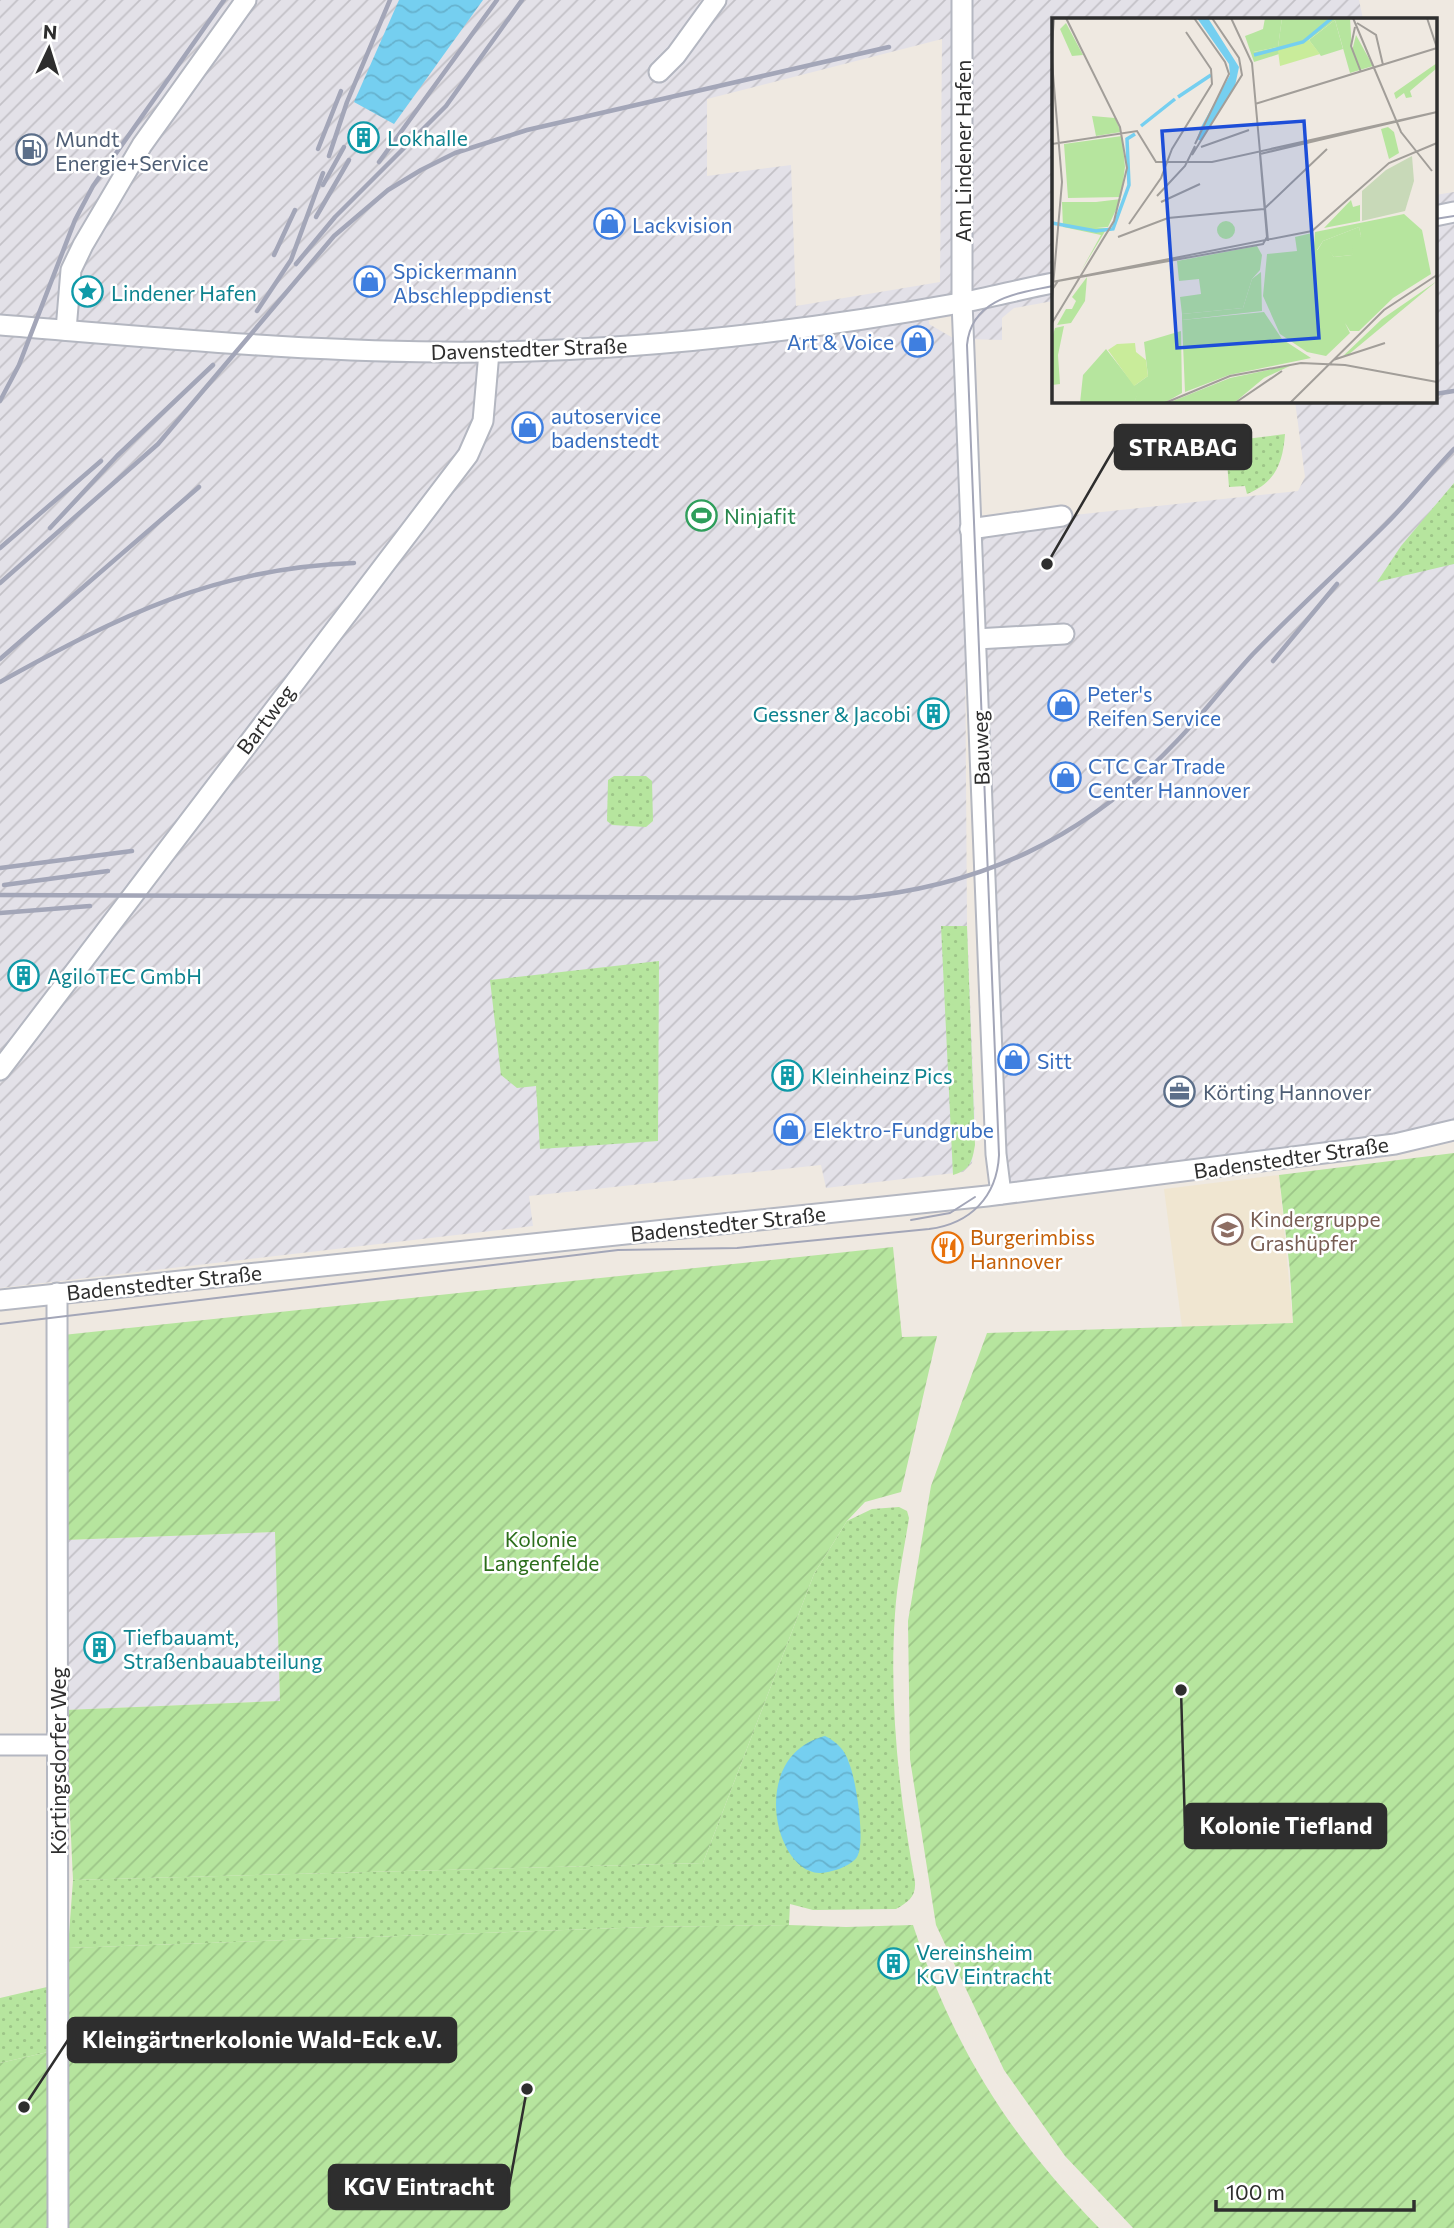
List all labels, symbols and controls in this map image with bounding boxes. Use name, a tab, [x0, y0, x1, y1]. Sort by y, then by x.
north arrow	[14, 14, 84, 84]
inset map	[1052, 18, 1436, 402]
text: N	[42, 20, 58, 44]
street label: Am Lindener Hafen	[950, 60, 975, 242]
building icon: Lokhalle	[347, 120, 381, 154]
place label: Lokhalle	[387, 125, 468, 150]
place label: Mundt Energie+Service	[55, 126, 209, 175]
fuel station icon: Mundt Energie+Service	[15, 133, 49, 167]
shop icon: Lackvision	[592, 207, 626, 241]
place label: Lackvision	[632, 212, 732, 237]
place label: Spickermann Abschleppdienst	[393, 258, 552, 307]
shop icon: Spickermann Abschleppdienst	[353, 265, 387, 299]
place icon: Lindener Hafen	[71, 275, 105, 309]
place label: Lindener Hafen	[111, 280, 257, 305]
shop icon: Art & Voice	[900, 324, 934, 358]
place label: Art & Voice	[787, 329, 894, 354]
street label: Davenstedter Straße	[430, 332, 628, 364]
place label: autoservice badenstedt	[551, 403, 661, 452]
shop icon: autoservice badenstedt	[511, 410, 545, 444]
callout: STRABAG	[1115, 425, 1251, 469]
text: STRABAG	[1129, 433, 1237, 461]
sports icon: Ninjafit	[684, 498, 718, 532]
place label: Ninjafit	[724, 503, 796, 528]
street label: Bartweg	[231, 679, 299, 759]
place label: Peter's Reifen Service	[1087, 681, 1221, 730]
shop icon: Peter's Reifen Service	[1047, 688, 1081, 722]
building icon: Gessner & Jacobi	[917, 696, 951, 730]
place label: Gessner & Jacobi	[753, 701, 911, 726]
street label: Bauweg	[966, 710, 994, 786]
place label: CTC Car Trade Center Hannover	[1088, 753, 1250, 802]
shop icon: CTC Car Trade Center Hannover	[1048, 760, 1082, 794]
building icon: AgiloTEC GmbH	[7, 958, 41, 992]
place label: AgiloTEC GmbH	[47, 963, 202, 988]
shop icon: Sitt	[997, 1043, 1031, 1077]
place label: Sitt	[1037, 1048, 1072, 1073]
building icon: Kleinheinz Pics	[771, 1058, 805, 1092]
place label: Kleinheinz Pics	[811, 1063, 952, 1088]
office icon: Körting Hannover	[1163, 1074, 1197, 1108]
place label: Körting Hannover	[1203, 1079, 1372, 1104]
shop icon: Elektro-Fundgrube	[773, 1112, 807, 1146]
place label: Elektro-Fundgrube	[813, 1117, 994, 1142]
street label: Badenstedter Straße	[1192, 1131, 1390, 1183]
street label: Badenstedter Straße	[629, 1200, 827, 1246]
place label: Kindergruppe Grashüpfer	[1250, 1206, 1381, 1255]
school or university icon: Kindergruppe Grashüpfer	[1210, 1213, 1244, 1247]
place label: Burgerimbiss Hannover	[970, 1224, 1095, 1273]
restaurant icon: Burgerimbiss Hannover	[930, 1231, 964, 1265]
street label: Badenstedter Straße	[65, 1259, 263, 1305]
park label: Kolonie Langenfelde	[483, 1526, 599, 1575]
place label: Tiefbauamt, Straßenbauabteilung	[123, 1624, 323, 1673]
building icon: Tiefbauamt, Straßenbauabteilung	[83, 1631, 117, 1665]
street label: Körtingsdorfer Weg	[45, 1667, 70, 1855]
callout: Kolonie Tiefland	[1185, 1804, 1386, 1848]
text: Kolonie Tiefland	[1200, 1811, 1372, 1839]
place label: Vereinsheim KGV Eintracht	[916, 1939, 1052, 1988]
building icon: Vereinsheim KGV Eintracht	[876, 1946, 910, 1980]
callout: Kleingärtnerkolonie Wald-Eck e.V.	[68, 2018, 456, 2062]
text: Kleingärtnerkolonie Wald-Eck e.V.	[82, 2025, 442, 2053]
callout: KGV Eintracht	[329, 2165, 509, 2209]
scale bar	[1216, 2168, 1414, 2212]
text: KGV Eintracht	[343, 2172, 495, 2200]
text: 100 m	[1226, 2179, 1285, 2204]

